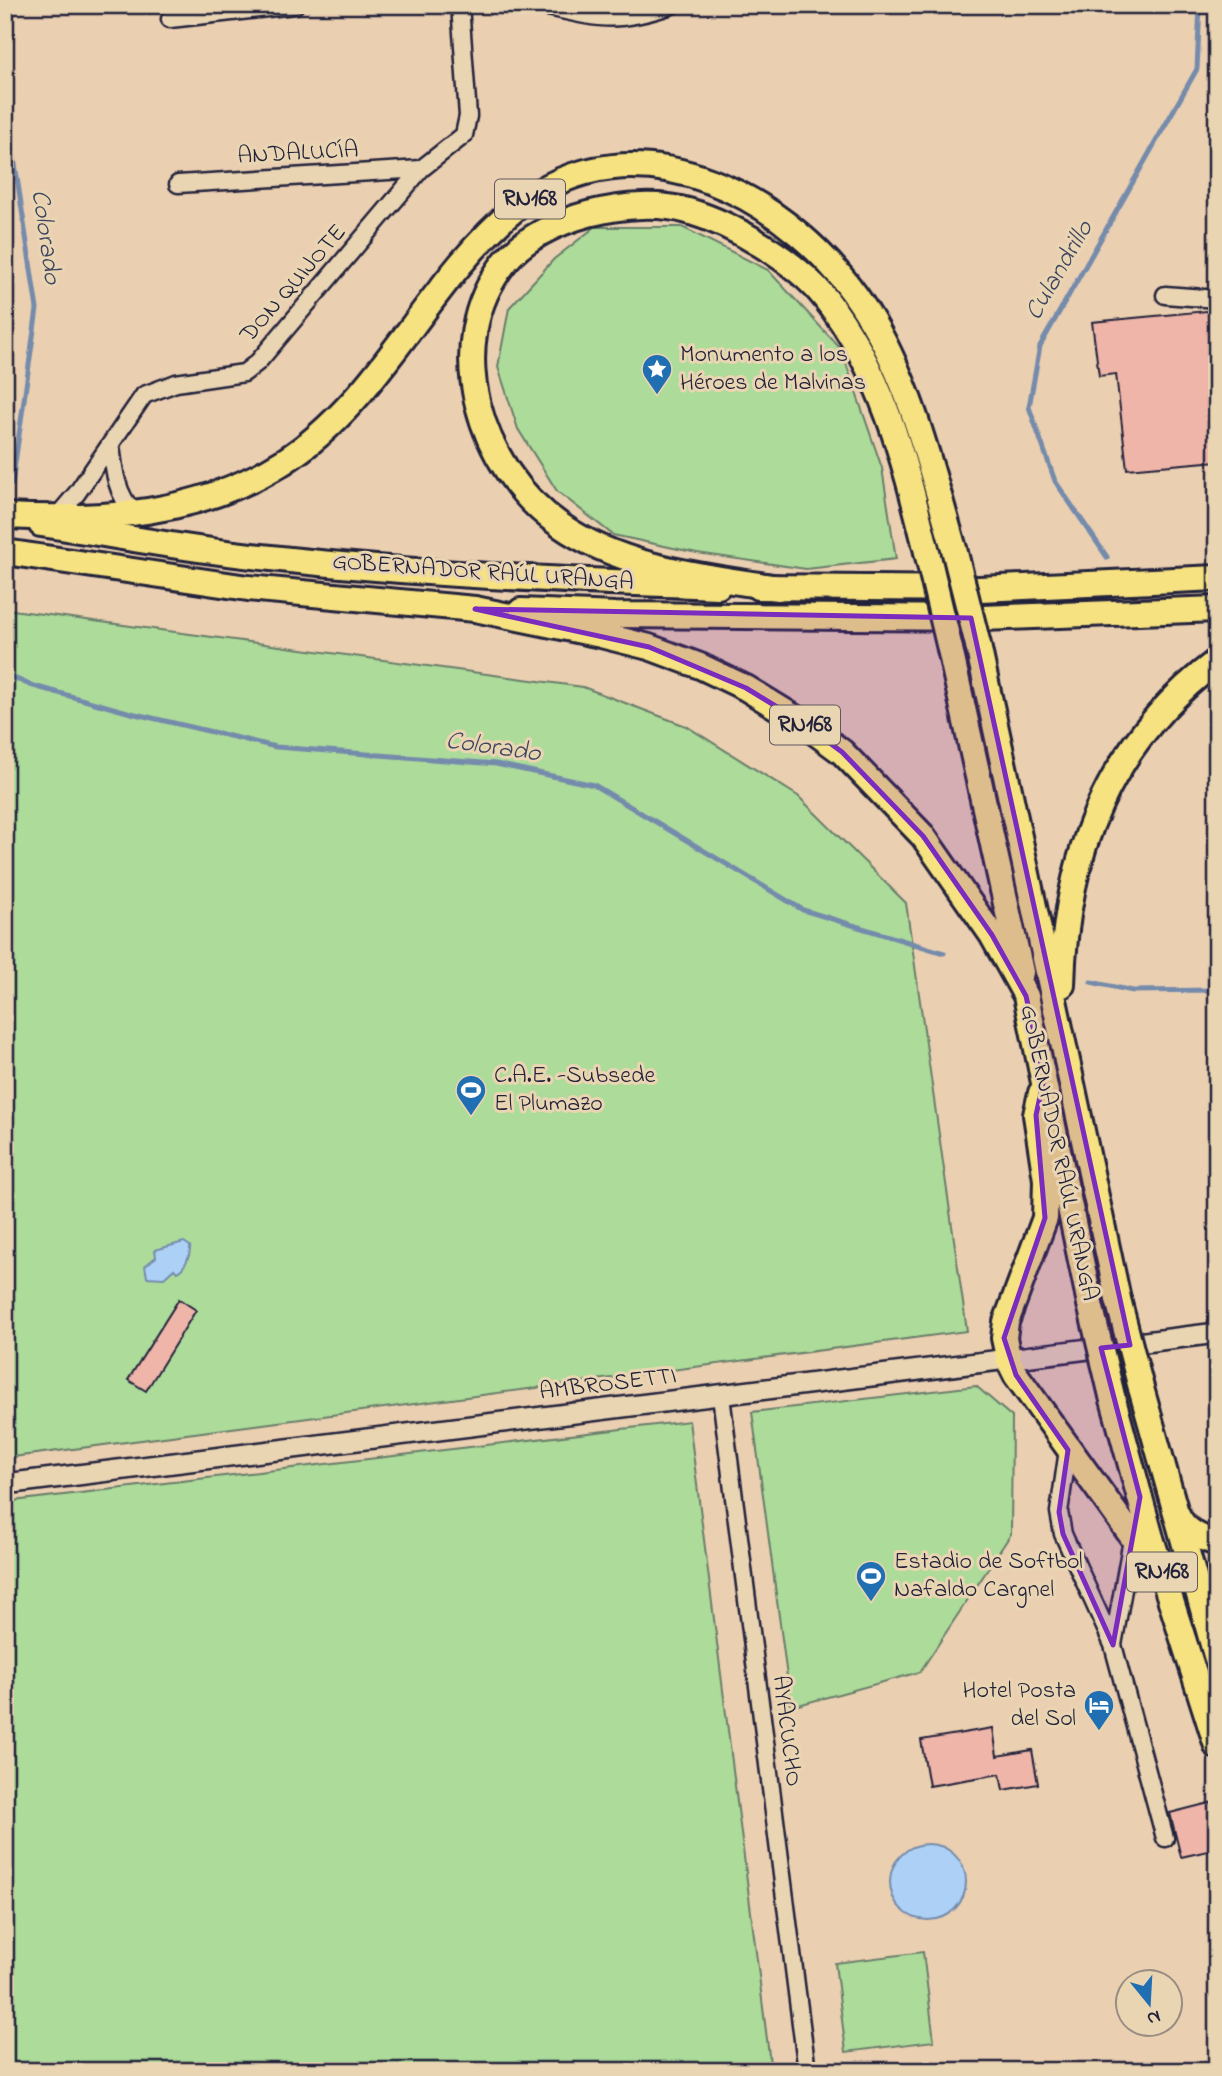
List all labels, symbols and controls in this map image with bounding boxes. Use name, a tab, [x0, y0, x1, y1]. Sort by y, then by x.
street label: ANDALUCÍA	[237, 133, 359, 175]
road number: RN168	[495, 180, 565, 218]
water label: Colorado	[20, 187, 71, 288]
water label: Culandrillo	[1016, 213, 1105, 328]
street label: DON QUIJOTE	[232, 217, 356, 352]
place label: Monumento a los Héroes de Malvinas	[680, 338, 866, 401]
place icon: Monumento a los Héroes de Malvinas	[640, 352, 674, 396]
street label: GOBERNADOR RAÚL URANGA	[331, 545, 635, 601]
road number: RN168	[770, 706, 840, 744]
water label: Colorado	[443, 723, 544, 774]
street label: GOBERNADOR RAÚL URANGA	[1009, 1002, 1107, 1304]
place label: C.A.E. -Subsede El Plumazo	[494, 1059, 655, 1122]
sports icon: C.A.E. -Subsede El Plumazo	[454, 1073, 488, 1117]
street label: AMBROSETTI	[537, 1359, 679, 1411]
place label: Estadio de Softbol Nafaldo Cargnel	[894, 1545, 1083, 1608]
road number: RN168	[1127, 1553, 1197, 1592]
sports icon: Estadio de Softbol Nafaldo Cargnel	[854, 1559, 888, 1603]
street label: AYACUCHO	[762, 1673, 810, 1789]
place label: Hotel Posta del Sol	[963, 1674, 1076, 1737]
hotel icon: Hotel Posta del Sol	[1082, 1688, 1116, 1732]
north arrow	[1114, 1968, 1184, 2038]
text: N	[1143, 2002, 1164, 2032]

